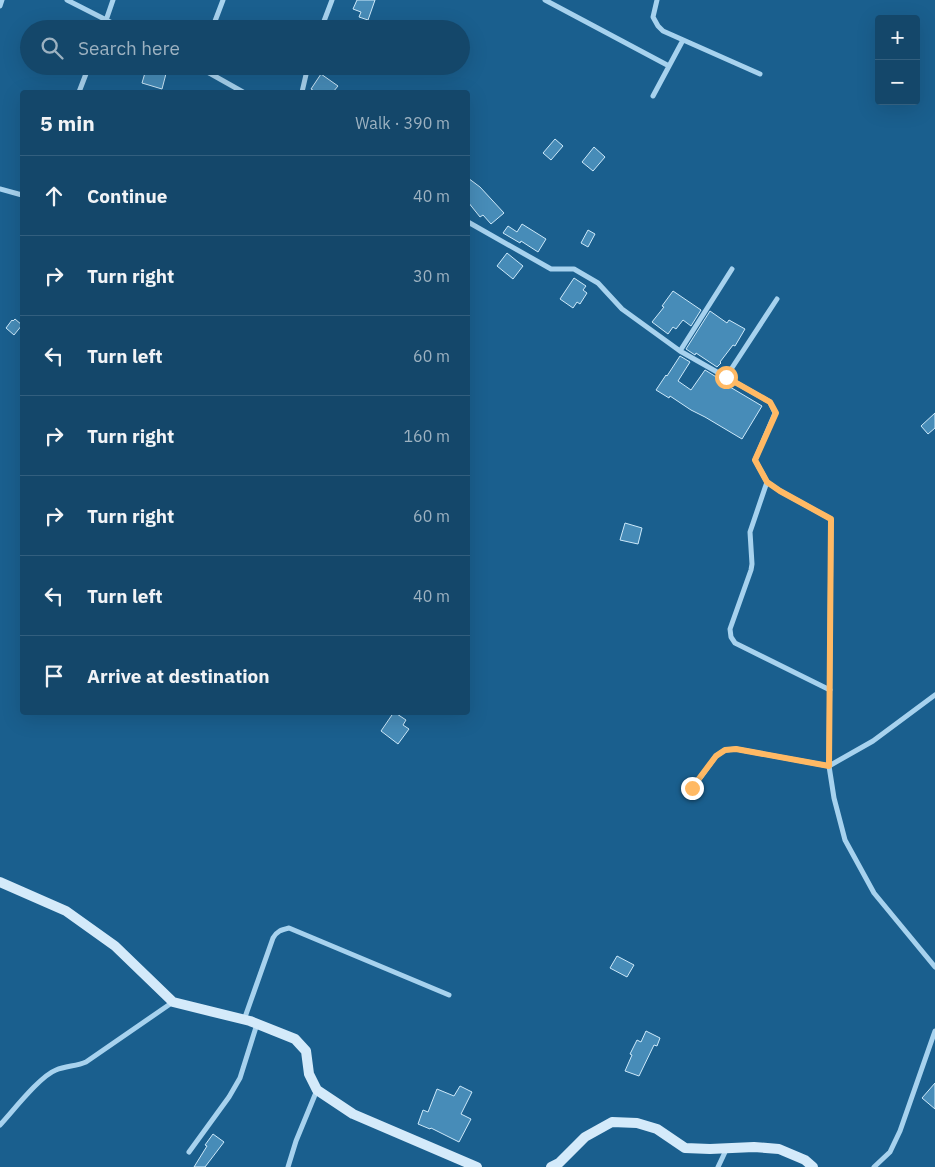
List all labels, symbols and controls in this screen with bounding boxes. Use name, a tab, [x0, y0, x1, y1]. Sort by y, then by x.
map controls	[875, 15, 920, 105]
button: +	[875, 15, 920, 60]
search box	[20, 20, 470, 75]
icon: search	[38, 34, 66, 62]
text: Search here	[78, 36, 180, 60]
button: −	[875, 60, 920, 105]
text: 5 min	[40, 109, 95, 137]
text: Walk · 390 m	[355, 113, 450, 133]
icon: ahead	[40, 182, 68, 210]
text: Continue	[87, 184, 167, 208]
text: 40 m	[413, 186, 450, 206]
icon: right	[40, 262, 68, 290]
text: Turn right	[87, 264, 174, 288]
text: 30 m	[413, 266, 450, 286]
icon: left	[40, 342, 68, 370]
text: Turn left	[87, 344, 163, 368]
text: 60 m	[413, 346, 450, 366]
route start	[715, 366, 738, 389]
icon: right	[40, 422, 68, 450]
text: Turn right	[87, 424, 174, 448]
text: 160 m	[403, 426, 450, 446]
icon: right	[40, 502, 68, 530]
text: Turn right	[87, 504, 174, 528]
text: 60 m	[413, 506, 450, 526]
icon: left	[40, 582, 68, 610]
text: Turn left	[87, 584, 163, 608]
text: 40 m	[413, 586, 450, 606]
icon: arrive	[40, 662, 68, 690]
text: Arrive at destination	[87, 664, 270, 688]
route end	[681, 777, 704, 800]

